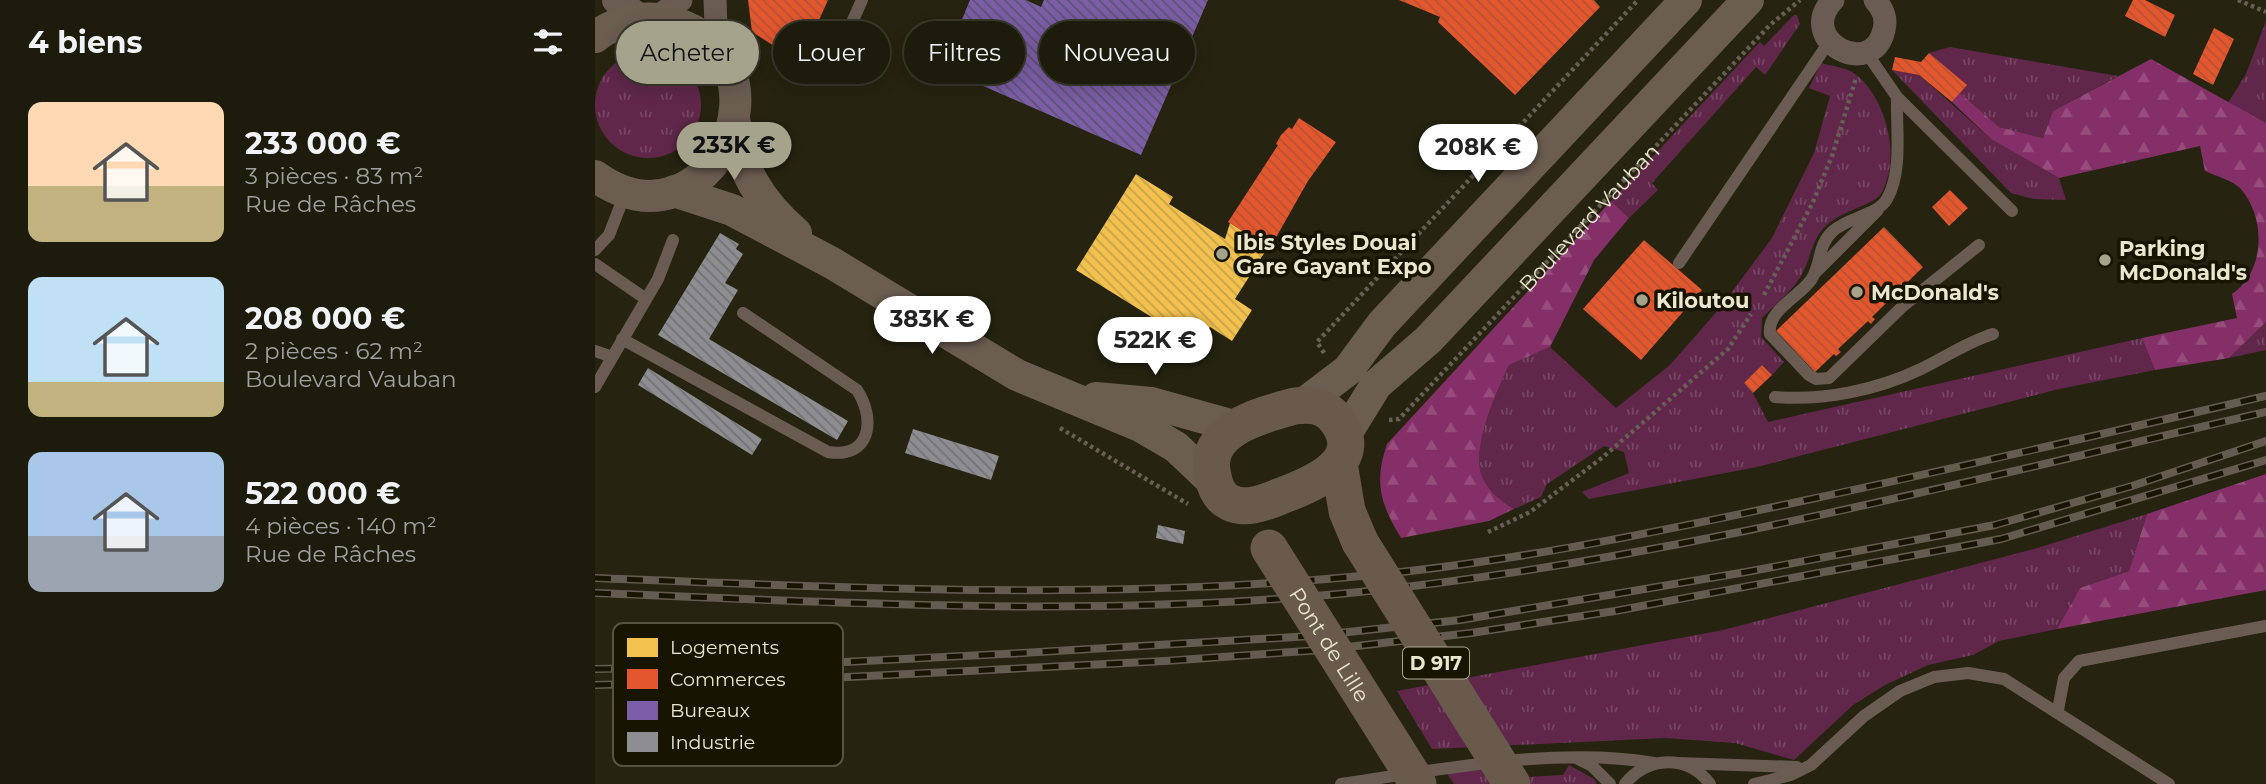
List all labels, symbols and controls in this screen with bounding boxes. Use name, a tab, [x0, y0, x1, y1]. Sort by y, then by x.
chip: Acheter	[616, 21, 759, 84]
chip: Louer	[773, 21, 890, 84]
chip: Filtres	[904, 21, 1025, 84]
chip: Nouveau	[1039, 21, 1195, 84]
icon: filters	[529, 23, 567, 61]
text: 4 biens	[28, 24, 142, 61]
pin: 233K €	[677, 122, 791, 182]
pin: 208K €	[1421, 124, 1535, 184]
text: 233 000 €	[245, 125, 401, 162]
icon: home	[84, 130, 168, 214]
text: 233K €	[693, 131, 775, 159]
text: 208K €	[1435, 133, 1521, 161]
street label: Boulevard Vauban	[1513, 138, 1664, 296]
text: 3 pièces · 83 m²	[245, 162, 423, 190]
text: Rue de Râches	[245, 190, 416, 218]
place label: Ibis Styles Douai Gare Gayant Expo	[1236, 230, 1432, 279]
place label: Parking McDonald's	[2119, 236, 2247, 285]
marker: Ibis Styles Douai Gare Gayant Expo	[1214, 246, 1230, 262]
marker: Parking McDonald's	[2097, 252, 2113, 268]
place label: McDonald's	[1871, 280, 1999, 305]
marker: McDonald's	[1849, 284, 1865, 300]
place label: Kiloutou	[1656, 288, 1749, 313]
marker: Kiloutou	[1634, 292, 1650, 308]
pin: 383K €	[875, 296, 989, 356]
text: 208 000 €	[245, 300, 405, 337]
icon: home	[84, 305, 168, 389]
text: 383K €	[890, 305, 974, 333]
pin: 522K €	[1098, 318, 1212, 377]
text: 522K €	[1114, 326, 1196, 354]
text: 2 pièces · 62 m²	[245, 337, 423, 365]
text: Boulevard Vauban	[245, 365, 457, 393]
text: 522 000 €	[245, 475, 401, 512]
icon: home	[84, 480, 168, 564]
text: 4 pièces · 140 m²	[245, 512, 437, 540]
text: Rue de Râches	[245, 540, 416, 568]
street label: Pont de Lille	[1284, 582, 1375, 706]
legend	[613, 623, 843, 766]
text: Logements	[670, 636, 779, 659]
road number: D 917	[1403, 648, 1469, 678]
text: Commerces	[670, 668, 785, 691]
text: Bureaux	[670, 699, 750, 722]
text: Industrie	[670, 731, 755, 754]

